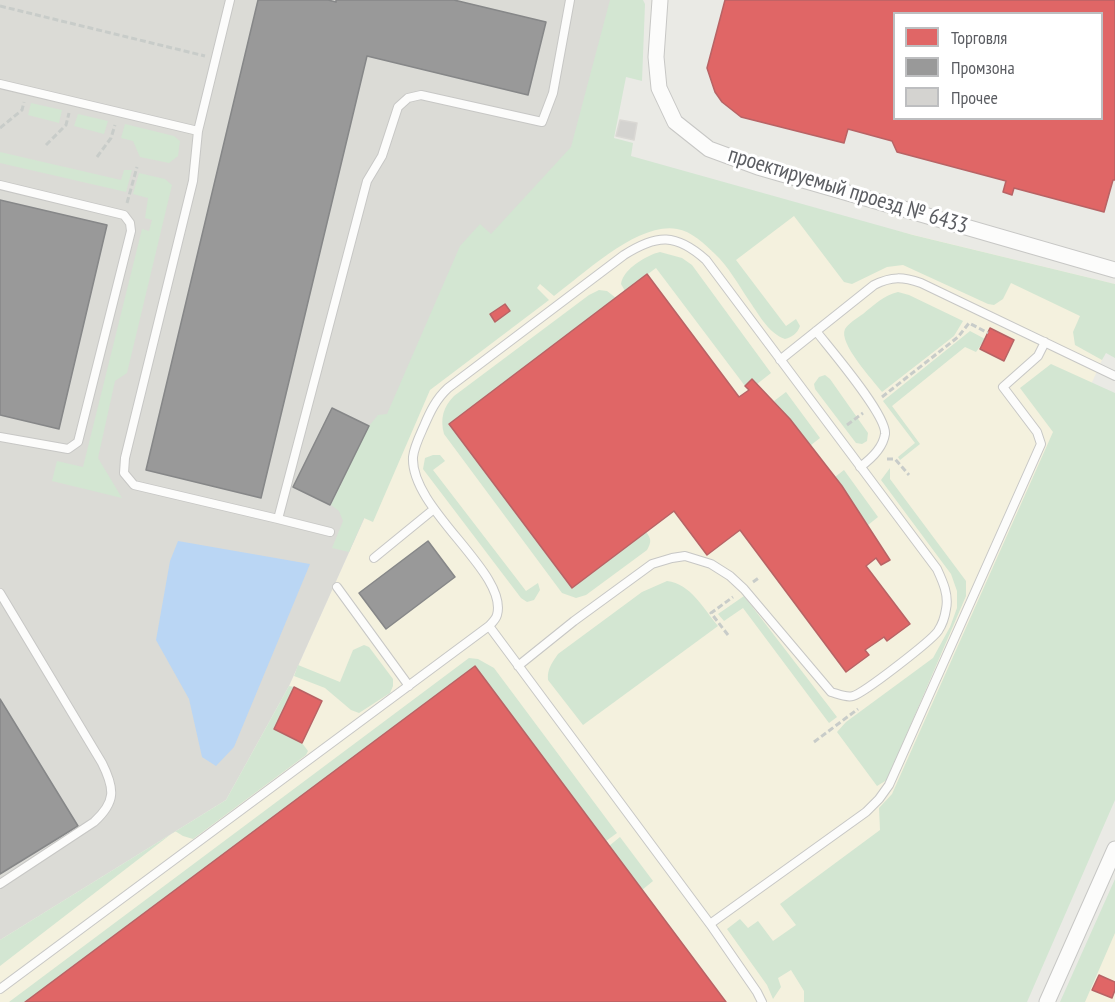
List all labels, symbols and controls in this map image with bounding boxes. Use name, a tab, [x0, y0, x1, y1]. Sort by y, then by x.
legend	[893, 12, 1103, 120]
text: Торговля	[951, 26, 1007, 49]
text: Промзона	[951, 56, 1015, 79]
text: Прочее	[951, 86, 998, 109]
street label: проектируемый проезд № 6433	[725, 142, 971, 240]

